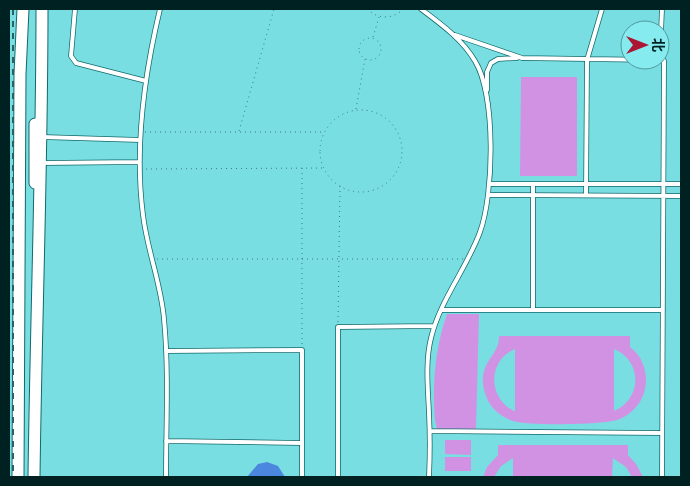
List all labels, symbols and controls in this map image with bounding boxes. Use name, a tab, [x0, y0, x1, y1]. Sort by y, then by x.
north arrow	[620, 20, 670, 70]
text: 北	[650, 38, 667, 52]

